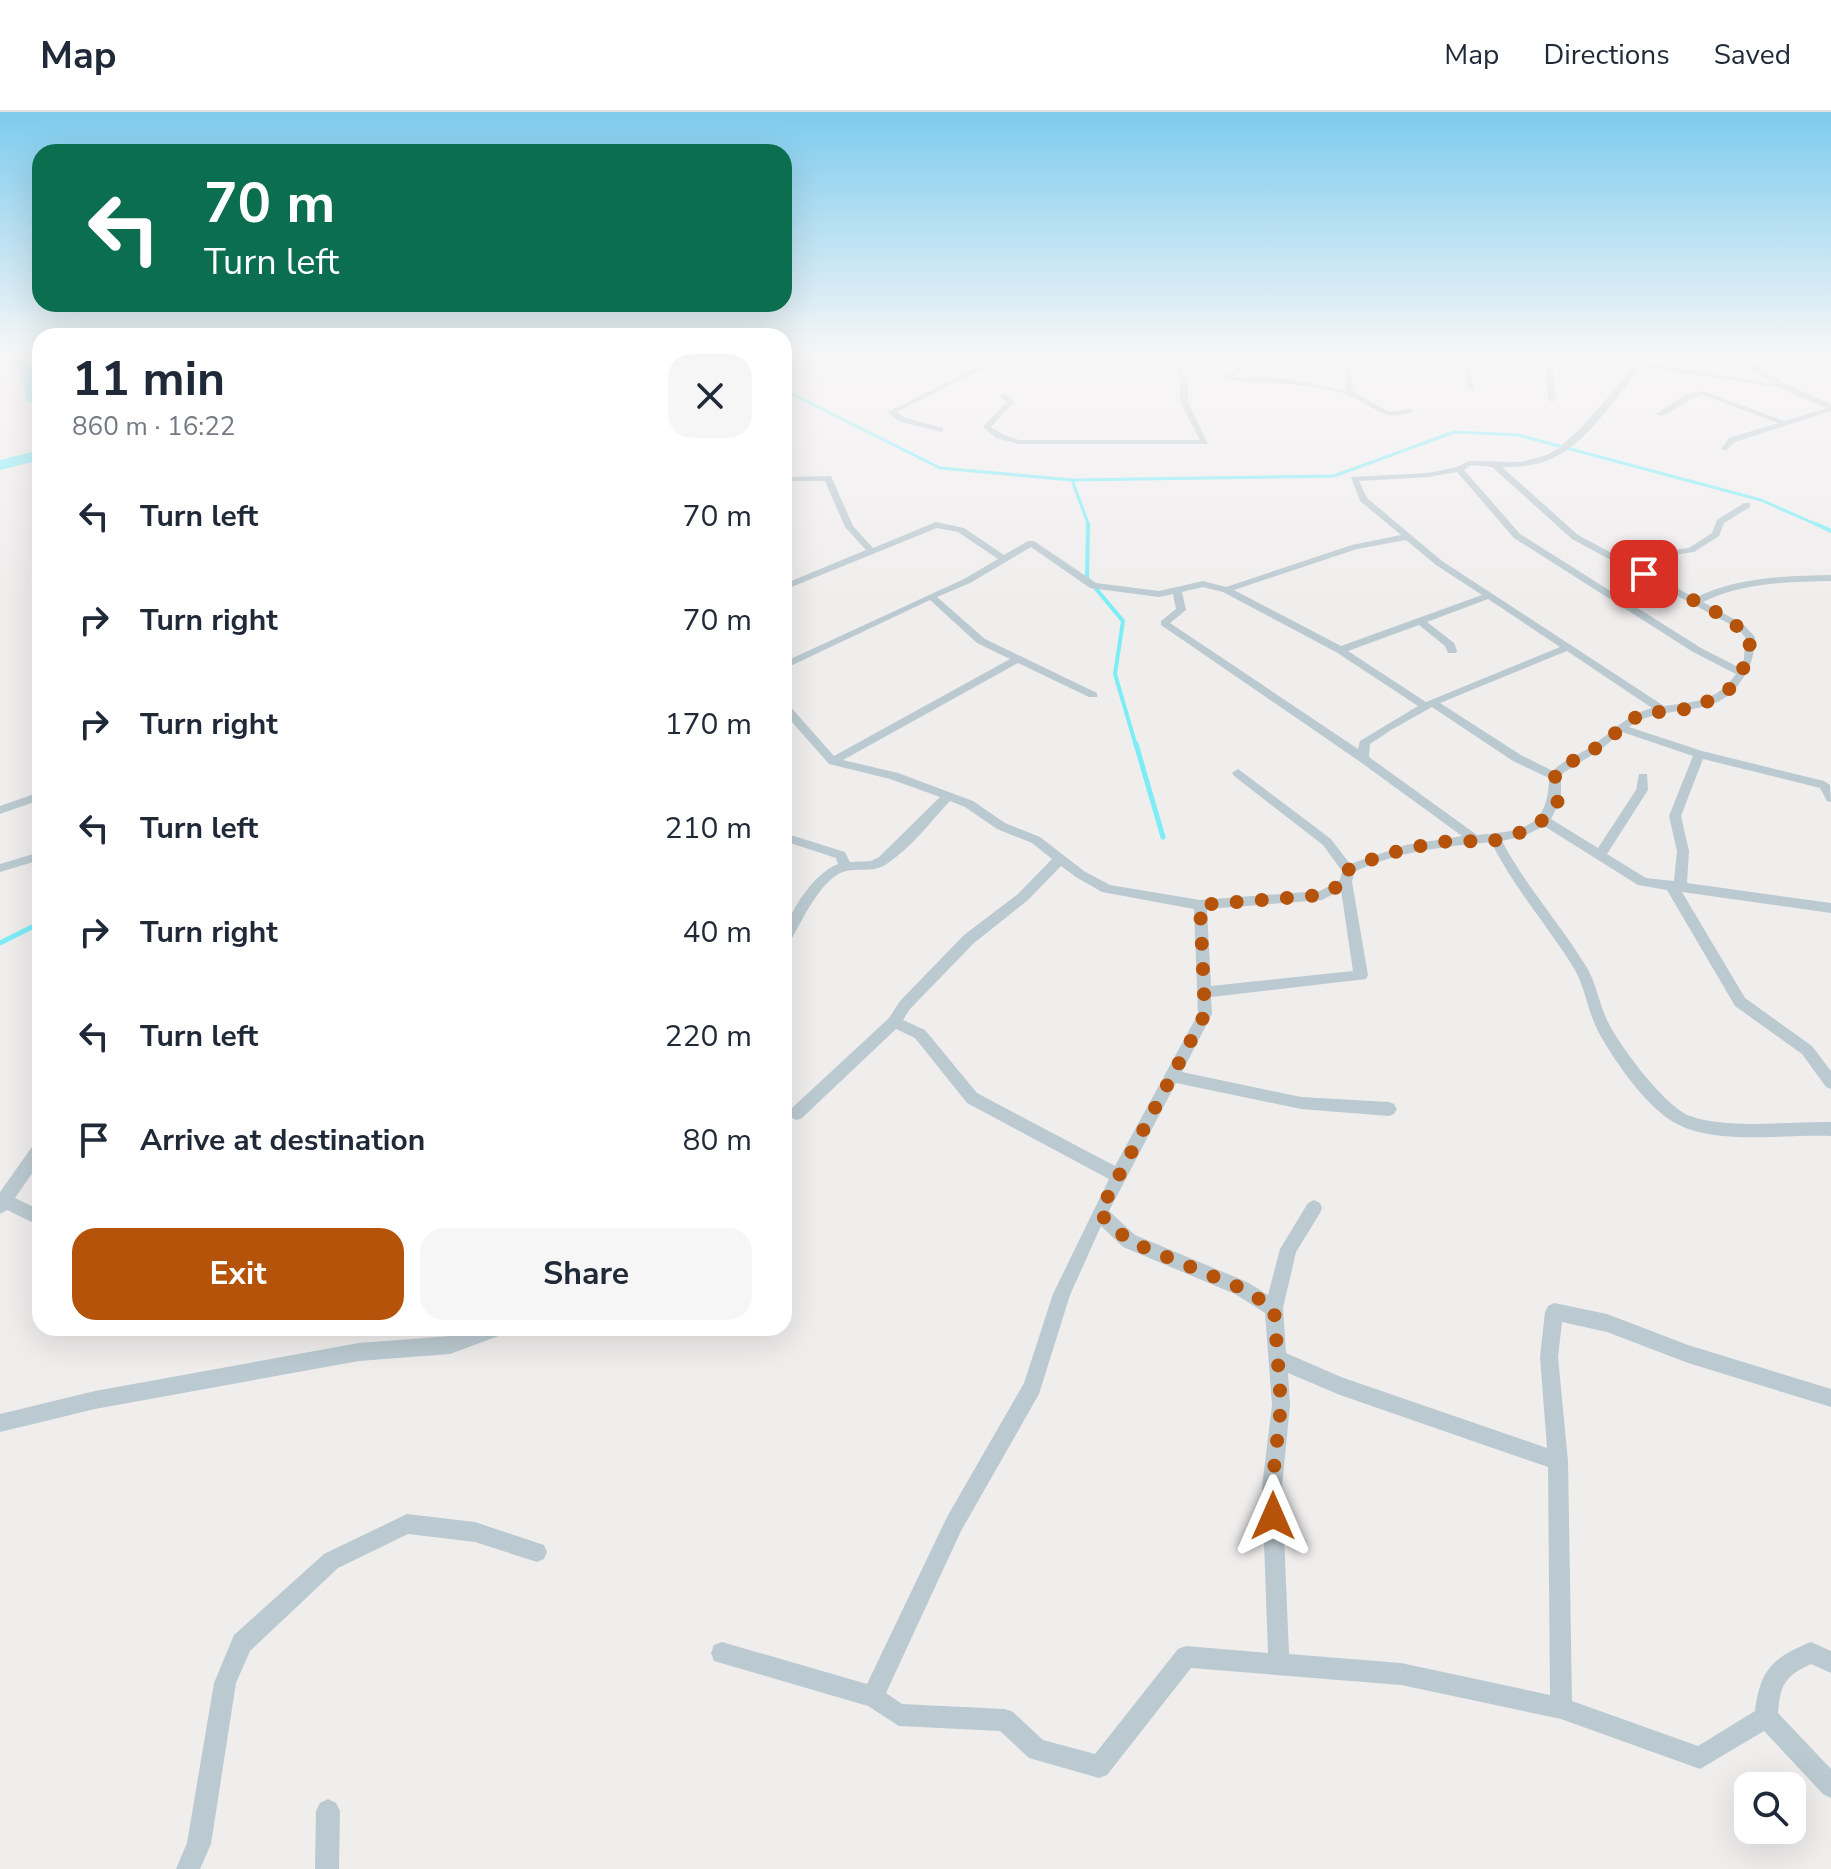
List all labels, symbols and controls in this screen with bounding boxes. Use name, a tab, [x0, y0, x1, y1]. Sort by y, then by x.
text: Map	[40, 30, 117, 81]
text: Map	[1444, 36, 1499, 74]
text: Directions	[1543, 36, 1670, 74]
text: Saved	[1714, 36, 1791, 74]
text: 70 m	[204, 165, 335, 242]
icon: left	[72, 176, 176, 280]
text: Turn left	[204, 238, 339, 287]
text: 11 min	[72, 346, 225, 412]
button: close	[668, 354, 752, 438]
text: 860 m · 16:22	[72, 409, 235, 444]
icon: left	[72, 494, 116, 538]
text: Turn left	[140, 496, 258, 537]
text: 70 m	[683, 496, 752, 537]
pin	[1610, 540, 1678, 608]
icon: arrive	[1622, 552, 1666, 596]
icon: right	[72, 598, 116, 642]
text: Turn right	[140, 600, 278, 641]
text: 70 m	[683, 600, 752, 641]
icon: right	[72, 702, 116, 746]
text: Turn right	[140, 704, 278, 745]
text: 170 m	[665, 704, 752, 745]
icon: left	[72, 806, 116, 850]
text: Turn left	[140, 808, 258, 849]
text: 210 m	[665, 808, 752, 849]
icon: right	[72, 910, 116, 954]
text: Turn right	[140, 912, 278, 953]
text: 40 m	[683, 912, 752, 953]
icon: left	[72, 1014, 116, 1058]
text: Turn left	[140, 1016, 258, 1057]
text: 220 m	[665, 1016, 752, 1057]
icon: arrive	[72, 1118, 116, 1162]
text: Arrive at destination	[140, 1120, 425, 1161]
text: 80 m	[683, 1120, 752, 1161]
button: Exit	[72, 1228, 404, 1320]
button: Share	[420, 1228, 752, 1320]
position arrow	[1231, 1474, 1315, 1558]
map controls	[1734, 1772, 1806, 1844]
button: search	[1734, 1772, 1806, 1844]

